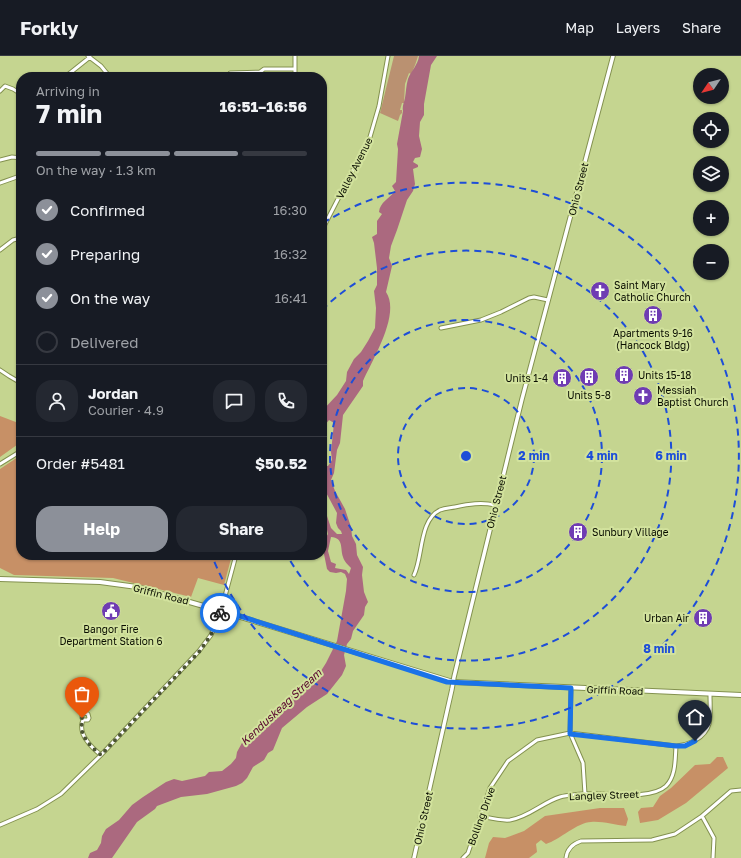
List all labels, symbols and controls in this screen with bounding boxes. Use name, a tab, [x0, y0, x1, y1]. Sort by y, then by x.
text: Forkly	[20, 16, 78, 39]
text: Map	[565, 19, 594, 36]
text: Layers	[616, 19, 660, 36]
text: Share	[682, 19, 721, 36]
north arrow	[693, 68, 729, 104]
map controls	[693, 68, 729, 280]
text: Arriving in	[36, 83, 100, 99]
text: 16:51–16:56	[219, 97, 307, 115]
text: 7 min	[36, 98, 102, 129]
button: locate	[693, 112, 729, 148]
street label: Valley Avenue	[333, 135, 375, 201]
button: layers	[693, 156, 729, 192]
street label: Ohio Street	[566, 161, 590, 217]
text: On the way · 1.3 km	[36, 162, 156, 178]
icon: check	[36, 199, 58, 221]
button: +	[693, 200, 729, 236]
text: Confirmed	[70, 201, 145, 219]
text: 16:30	[273, 202, 307, 218]
icon: check	[36, 243, 58, 265]
button: −	[693, 244, 729, 280]
text: Preparing	[70, 245, 140, 263]
text: 16:32	[274, 246, 307, 262]
place label: Saint Mary Catholic Church	[614, 279, 691, 303]
church icon: Saint Mary Catholic Church	[589, 280, 611, 302]
icon: check	[36, 287, 58, 309]
text: On the way	[70, 289, 150, 307]
text: 16:41	[275, 290, 307, 306]
building icon: Apartments 9-16 (Hancock Bldg)	[642, 304, 664, 326]
place label: Apartments 9-16 (Hancock Bldg)	[613, 327, 693, 351]
text: Delivered	[70, 333, 138, 351]
building icon: Units 15-18	[613, 364, 635, 386]
building icon: Units 5-8	[578, 366, 600, 388]
building icon: Units 1-4	[551, 367, 573, 389]
place label: Units 15-18	[638, 369, 691, 381]
place label: Units 1-4	[505, 372, 548, 384]
button: person	[36, 380, 78, 422]
button: chat	[213, 380, 255, 422]
button: phone	[265, 380, 307, 422]
text: Jordan	[88, 384, 138, 402]
place label: Messiah Baptist Church	[657, 384, 728, 408]
church icon: Messiah Baptist Church	[632, 385, 654, 407]
place label: Units 5-8	[567, 389, 611, 401]
text: Courier · 4.9	[88, 402, 164, 418]
text: 2 min	[518, 448, 550, 463]
text: 4 min	[586, 448, 618, 463]
text: 6 min	[655, 448, 687, 463]
centre of rings	[459, 449, 473, 463]
text: Order #5481	[36, 454, 125, 472]
text: $50.52	[255, 454, 307, 472]
street label: Ohio Street	[484, 474, 508, 530]
button: Help	[36, 506, 168, 552]
button: Share	[176, 506, 307, 552]
building icon: Sunbury Village	[567, 521, 589, 543]
place label: Sunbury Village	[592, 526, 669, 538]
street label: Griffin Road	[132, 581, 190, 607]
courier	[200, 593, 240, 633]
public building icon: Bangor Fire Department Station 6	[100, 600, 122, 622]
icon: bike	[209, 602, 231, 624]
building icon: Urban Air	[692, 607, 714, 629]
place label: Urban Air	[644, 612, 689, 624]
place label: Bangor Fire Department Station 6	[59, 623, 163, 647]
text: 8 min	[643, 641, 675, 656]
water label: Kenduskeag Stream	[238, 665, 325, 748]
pin	[65, 677, 99, 718]
icon: bag	[71, 683, 93, 705]
street label: Griffin Road	[586, 683, 644, 697]
pin	[678, 700, 712, 741]
icon: home	[684, 706, 706, 728]
street label: Bolling Drive	[465, 785, 497, 847]
street label: Langley Street	[569, 788, 639, 802]
street label: Ohio Street	[411, 790, 435, 846]

